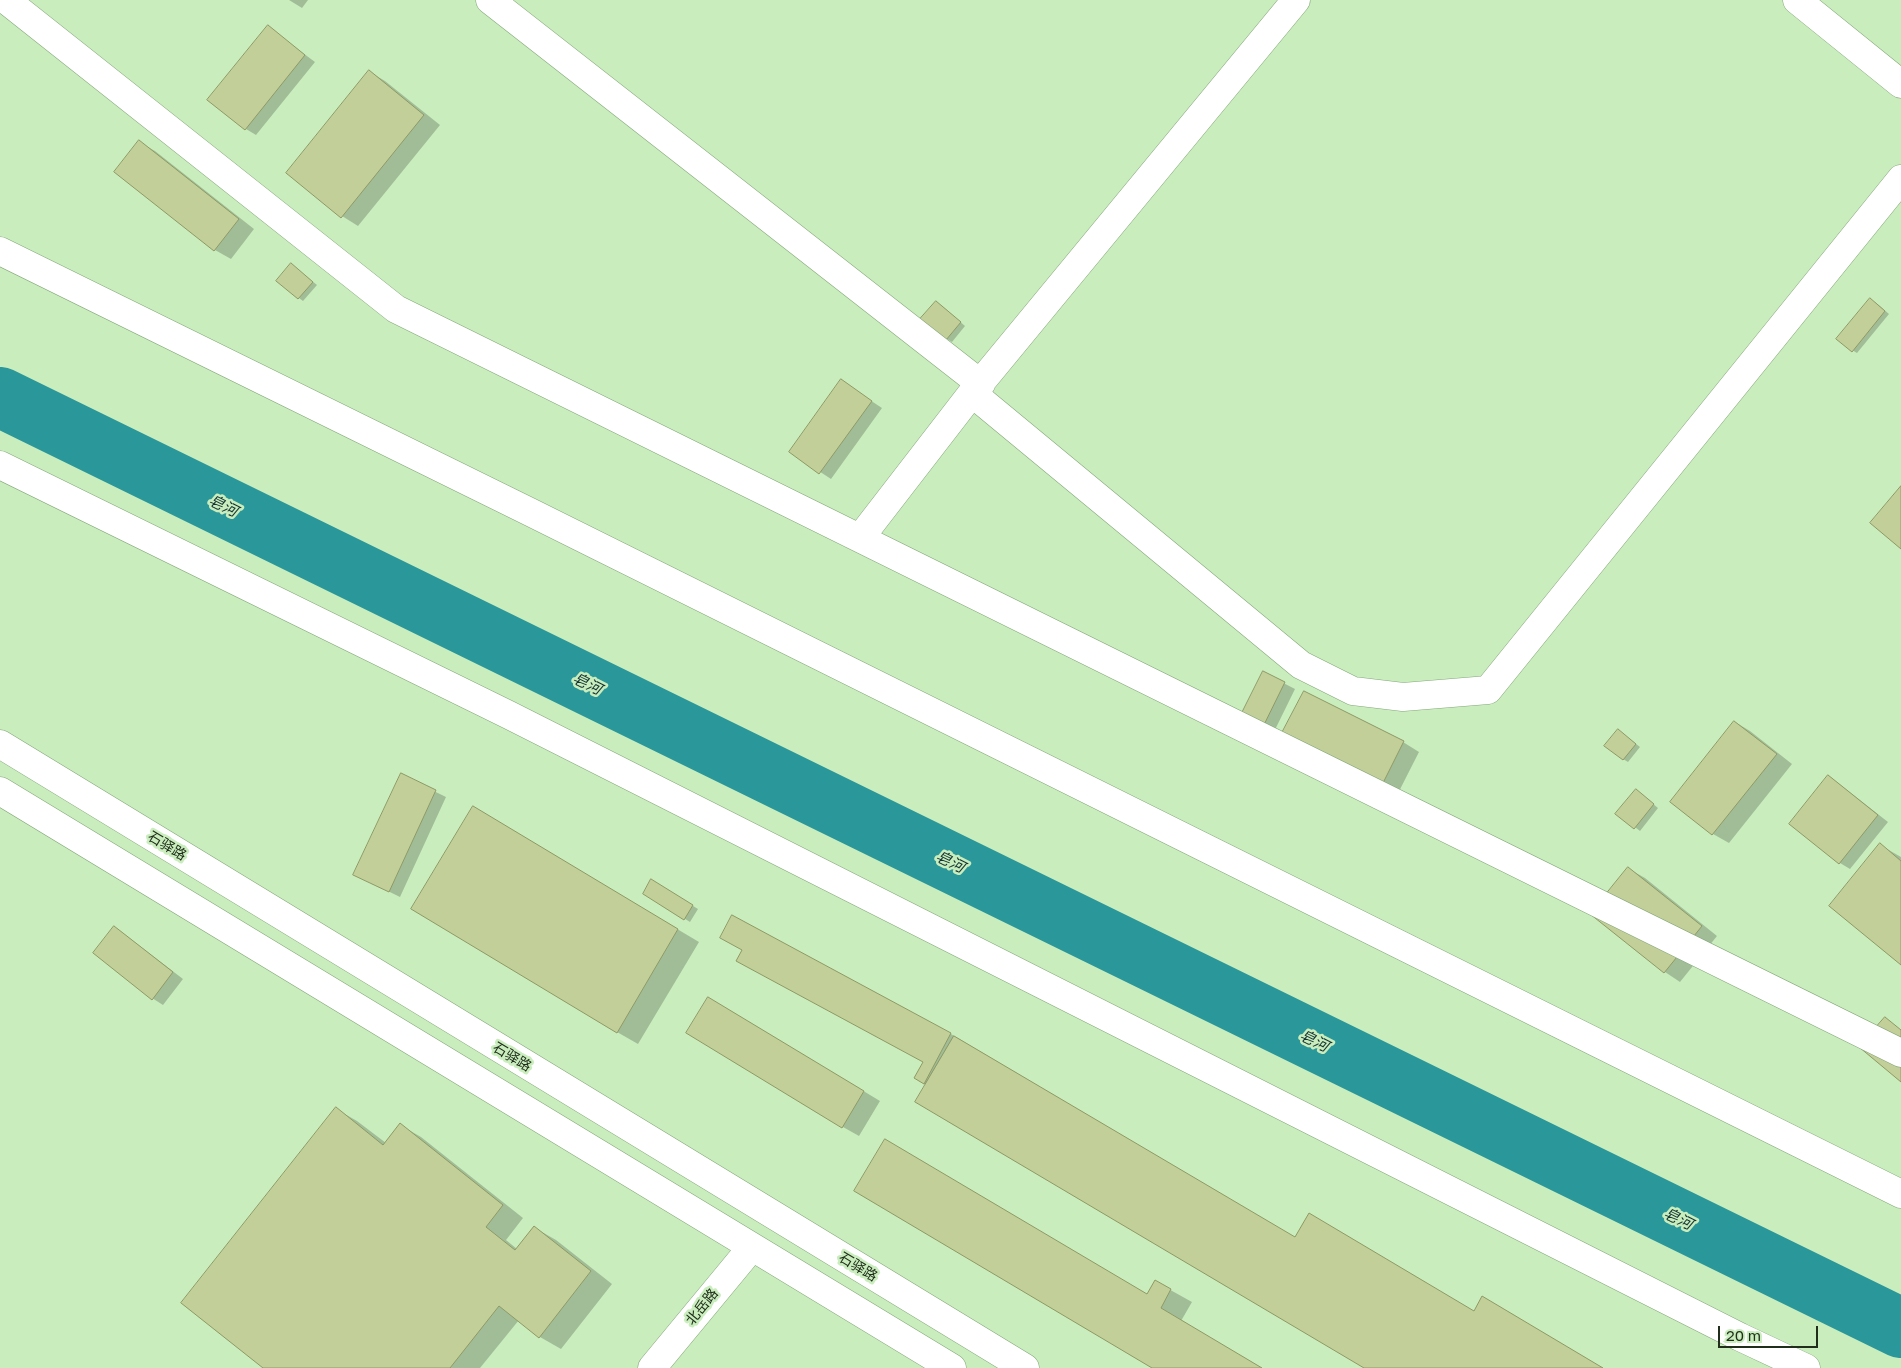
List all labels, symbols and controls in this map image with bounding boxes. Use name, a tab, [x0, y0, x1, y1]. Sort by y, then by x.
water label: 皂河	[206, 491, 240, 521]
water label: 皂河	[570, 669, 604, 699]
street label: 石驿路	[145, 828, 189, 864]
water label: 皂河	[933, 847, 967, 877]
water label: 皂河	[1297, 1026, 1331, 1056]
street label: 石驿路	[490, 1039, 534, 1075]
water label: 皂河	[1661, 1204, 1695, 1234]
street label: 石驿路	[836, 1249, 880, 1285]
street label: 北岳路	[682, 1285, 722, 1329]
scale bar	[1721, 1316, 1821, 1348]
text: 20 m	[1726, 1326, 1761, 1344]

